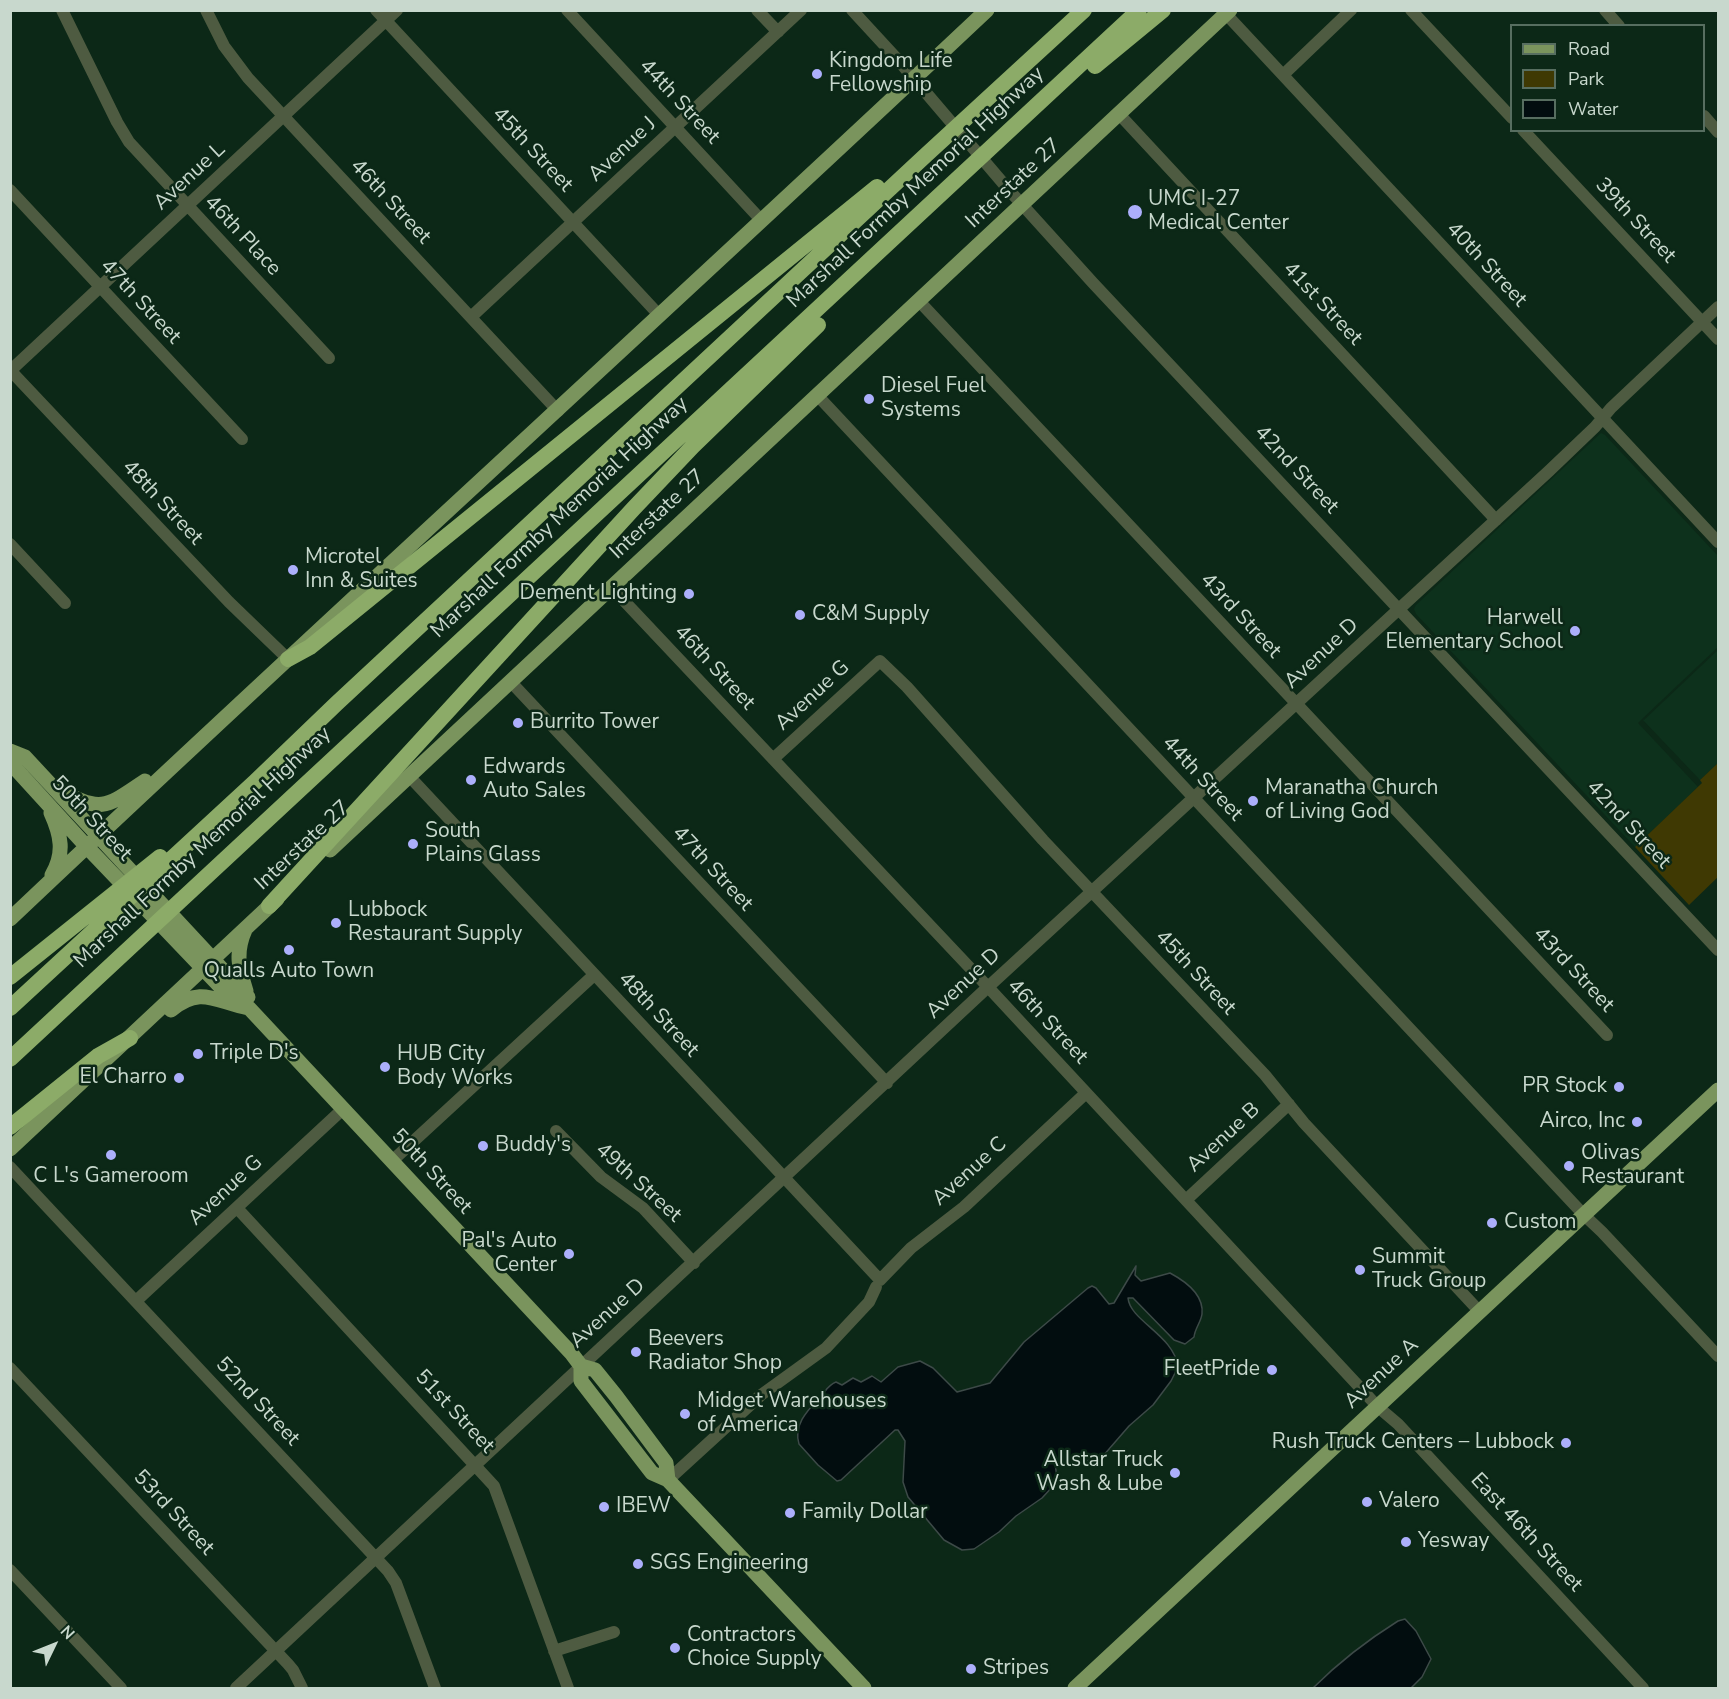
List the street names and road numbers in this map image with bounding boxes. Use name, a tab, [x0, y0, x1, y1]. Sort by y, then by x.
street label: 44th Street	[633, 54, 725, 150]
street label: Marshall Formby Memorial Highway	[782, 62, 1050, 314]
street label: 45th Street	[486, 102, 578, 198]
street label: Avenue J	[584, 112, 662, 188]
street label: Interstate 27	[961, 134, 1067, 234]
street label: Avenue L	[149, 138, 231, 216]
street label: 46th Street	[344, 154, 436, 250]
street label: 39th Street	[1589, 173, 1681, 269]
street label: 46th Place	[198, 190, 286, 282]
street label: 40th Street	[1440, 217, 1532, 313]
street label: 47th Street	[94, 254, 186, 350]
street label: 41st Street	[1277, 257, 1367, 351]
street label: Marshall Formby Memorial Highway	[426, 392, 694, 644]
street label: 42nd Street	[1249, 420, 1343, 520]
street label: 48th Street	[116, 455, 208, 551]
street label: Interstate 27	[605, 465, 711, 565]
street label: 43rd Street	[1194, 568, 1286, 664]
street label: Avenue D	[1280, 613, 1364, 695]
street label: 46th Street	[668, 620, 760, 716]
street label: Avenue G	[771, 655, 855, 737]
street label: Marshall Formby Memorial Highway	[69, 722, 337, 974]
street label: 44th Street	[1156, 731, 1248, 827]
street label: 50th Street	[45, 771, 137, 867]
street label: 42nd Street	[1581, 775, 1675, 875]
street label: Interstate 27	[250, 796, 356, 896]
street label: 47th Street	[666, 821, 758, 917]
street label: 43rd Street	[1527, 922, 1619, 1018]
street label: 45th Street	[1149, 925, 1241, 1021]
street label: Avenue D	[922, 943, 1006, 1025]
street label: 48th Street	[612, 967, 704, 1063]
street label: 46th Street	[1001, 974, 1093, 1070]
street label: Avenue B	[1182, 1098, 1266, 1178]
street label: 50th Street	[385, 1124, 477, 1220]
street label: Avenue C	[928, 1132, 1012, 1212]
street label: 49th Street	[590, 1138, 686, 1228]
street label: Avenue G	[184, 1150, 268, 1232]
street label: Avenue D	[565, 1274, 651, 1354]
street label: Avenue A	[1340, 1333, 1424, 1415]
street label: 52nd Street	[210, 1352, 304, 1452]
street label: 51st Street	[409, 1365, 499, 1459]
street label: 53rd Street	[127, 1465, 219, 1561]
street label: East 46th Street	[1465, 1468, 1587, 1598]

